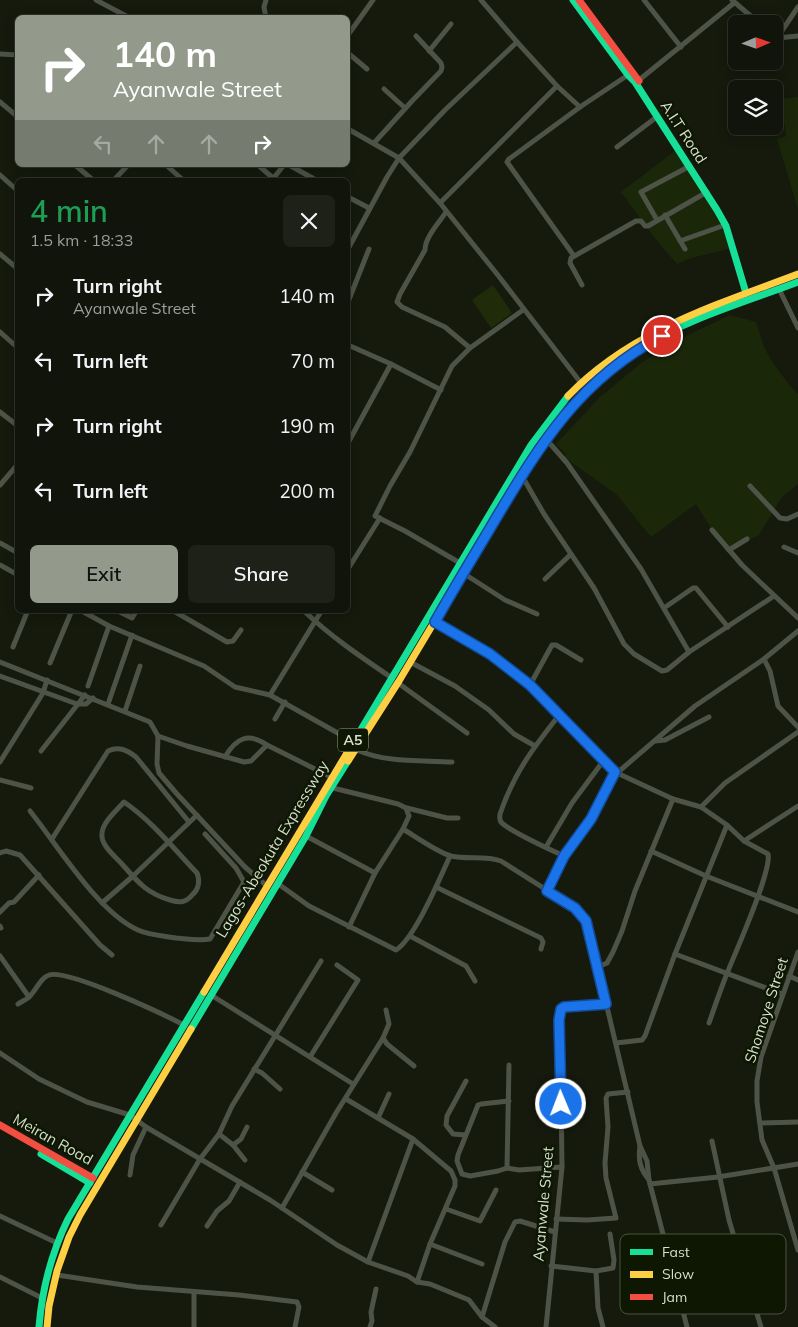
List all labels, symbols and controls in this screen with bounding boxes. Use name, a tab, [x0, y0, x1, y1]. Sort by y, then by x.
north arrow	[728, 15, 782, 70]
map controls	[728, 15, 783, 135]
text: 140 m	[113, 32, 217, 76]
icon: right	[30, 35, 95, 100]
text: Ayanwale Street	[113, 75, 282, 103]
button: layers	[728, 80, 783, 135]
street label: A.I.T Road	[657, 97, 711, 167]
icon: left	[89, 130, 117, 158]
icon: ahead	[142, 130, 170, 158]
icon: ahead	[195, 130, 223, 158]
icon: right	[248, 130, 276, 158]
text: 4 min	[30, 192, 108, 230]
button: close	[283, 195, 335, 247]
text: 1.5 km · 18:33	[30, 230, 133, 250]
text: Turn right	[73, 274, 162, 298]
icon: right	[30, 282, 58, 310]
text: 140 m	[279, 284, 335, 308]
text: Ayanwale Street	[73, 298, 196, 318]
pin	[641, 315, 683, 357]
icon: arrive	[648, 322, 676, 350]
icon: left	[30, 347, 58, 375]
text: Turn left	[73, 349, 148, 373]
text: 70 m	[291, 349, 335, 373]
icon: right	[30, 412, 58, 440]
text: Turn right	[73, 414, 162, 438]
text: 190 m	[279, 414, 335, 438]
icon: left	[30, 477, 58, 505]
text: Turn left	[73, 479, 148, 503]
text: 200 m	[279, 479, 335, 503]
button: Exit	[30, 545, 178, 603]
button: Share	[188, 545, 335, 603]
road number: A5	[338, 728, 368, 752]
street label: Lagos-Abeokuta Expressway	[211, 757, 333, 941]
street label: Shomoye Street	[740, 955, 792, 1065]
position arrow	[534, 1077, 586, 1129]
street label: Meiran Road	[10, 1109, 96, 1169]
street label: Ayanwale Street	[529, 1146, 557, 1262]
legend	[620, 1234, 786, 1314]
text: Fast	[662, 1243, 690, 1261]
text: Slow	[662, 1265, 694, 1283]
text: Jam	[662, 1288, 687, 1306]

